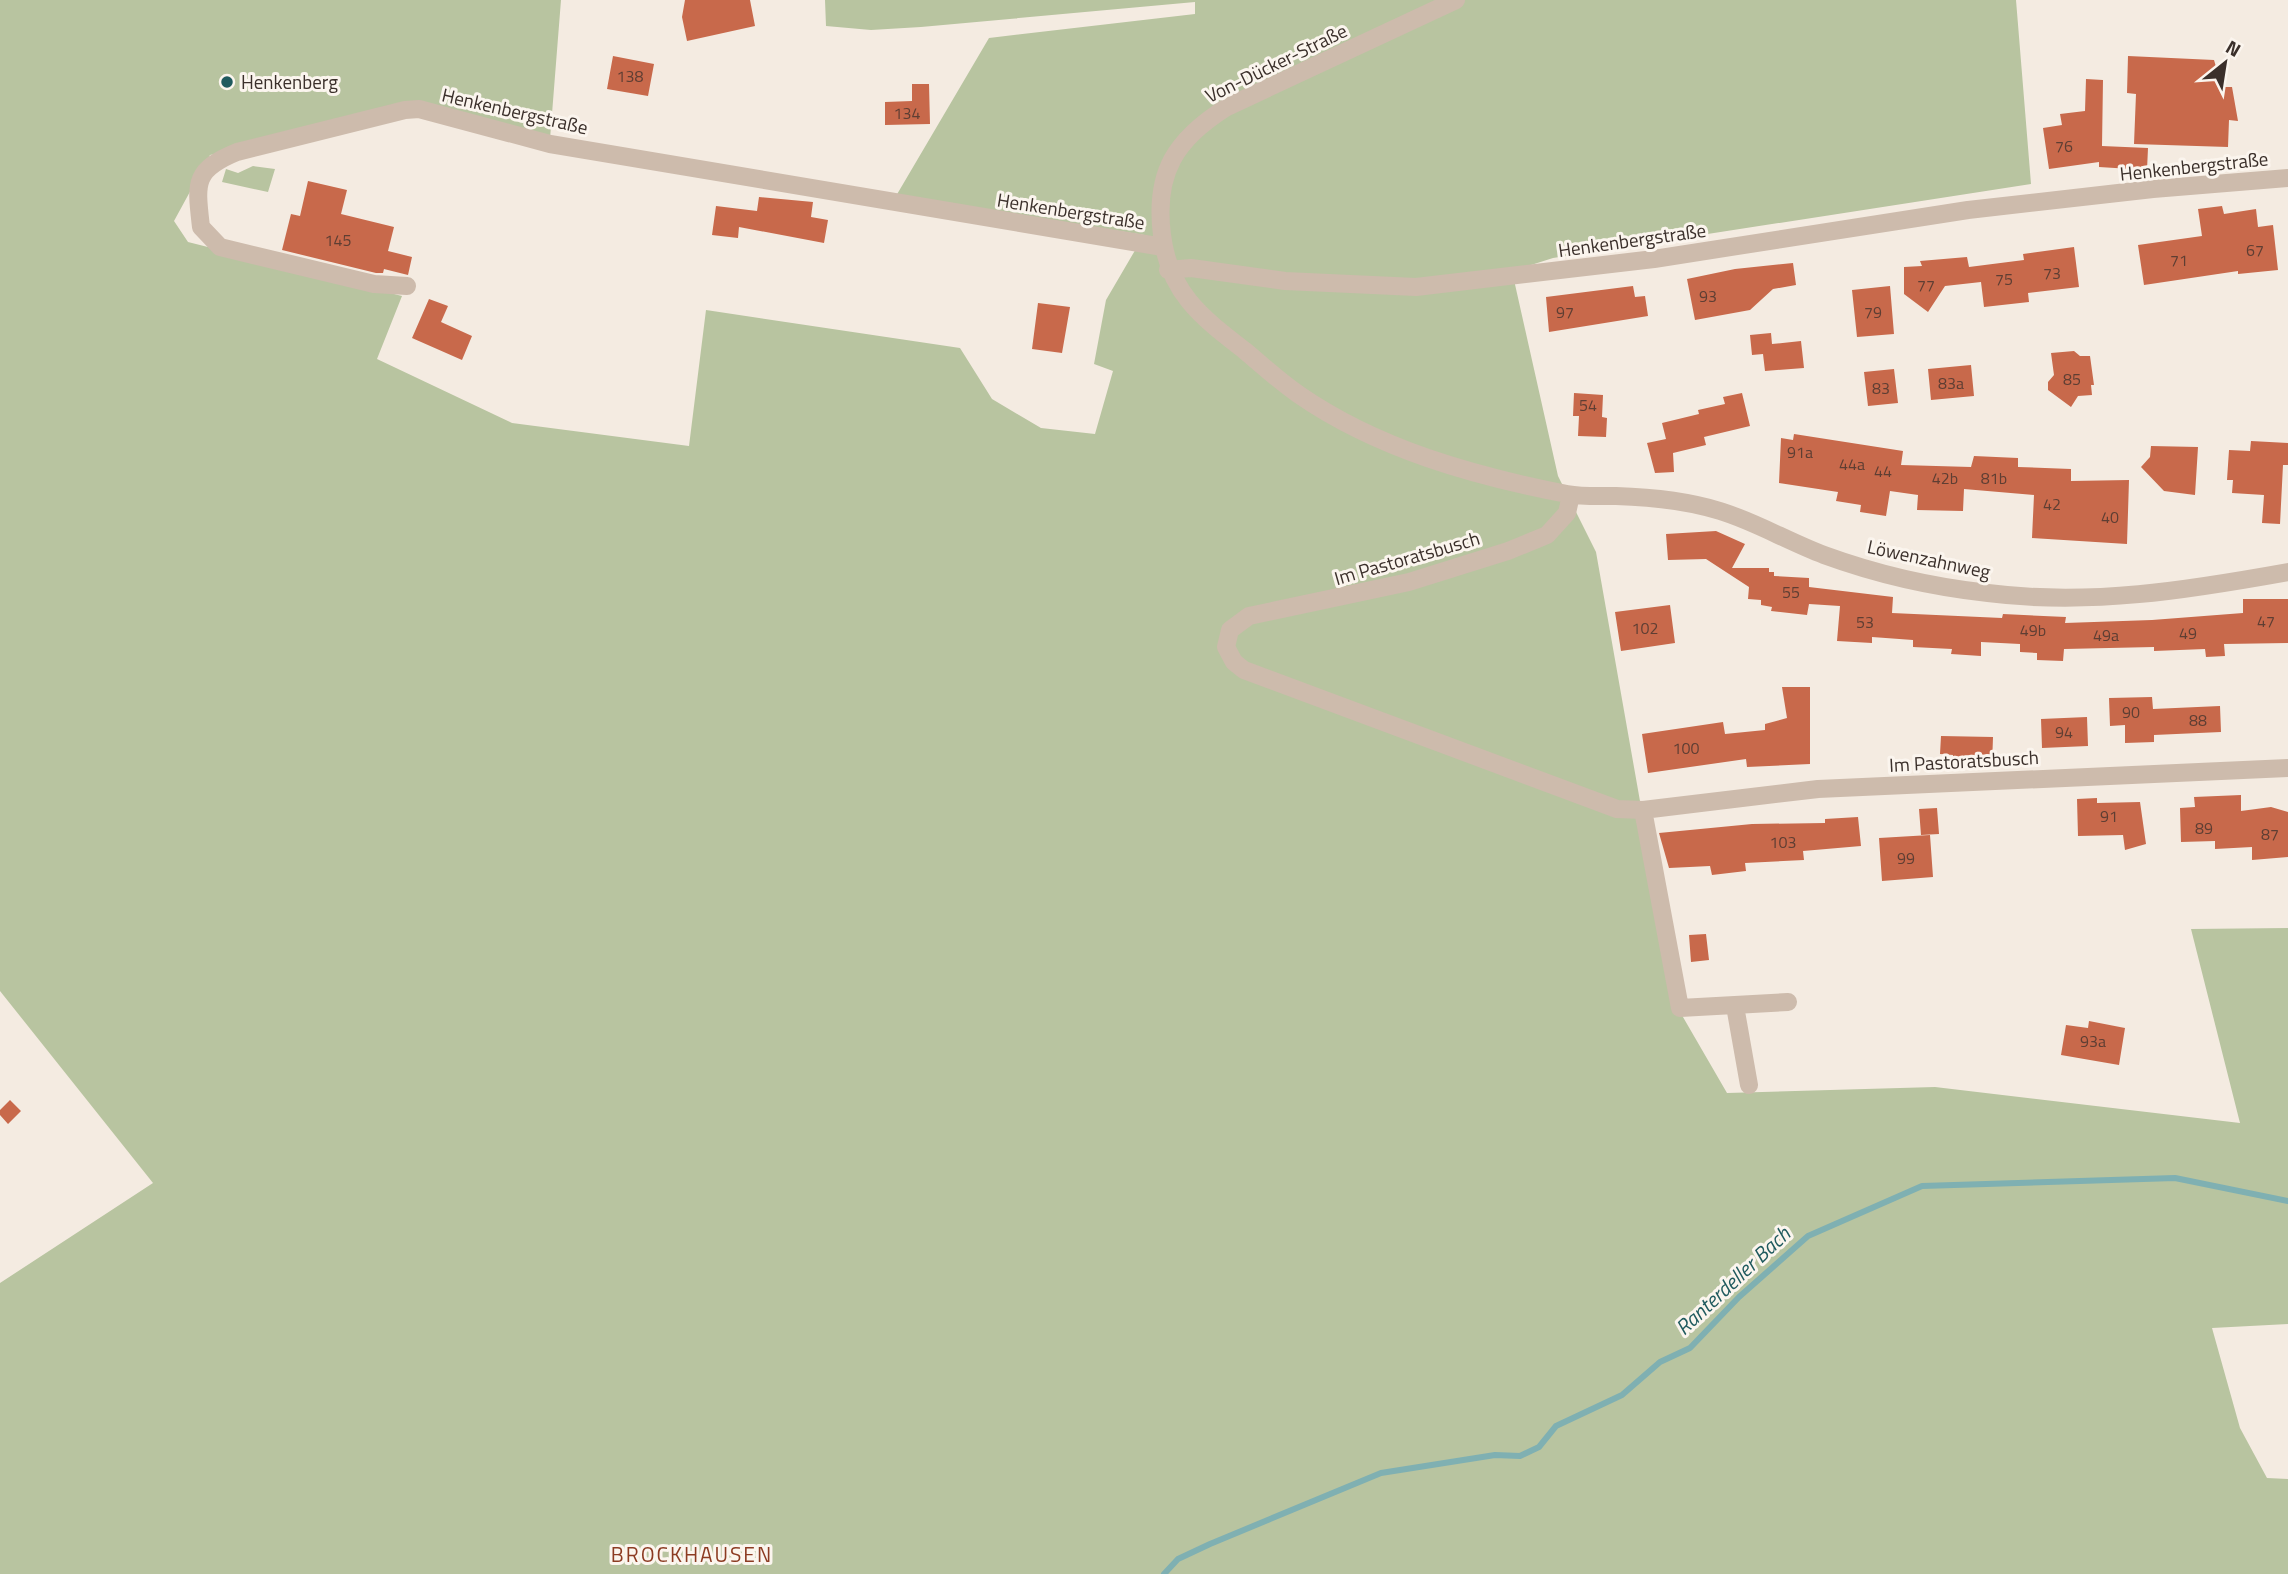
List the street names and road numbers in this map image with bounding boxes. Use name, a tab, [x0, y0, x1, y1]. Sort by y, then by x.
street label: Von-Dücker-Straße	[1200, 16, 1352, 110]
street label: Henkenbergstraße	[439, 80, 591, 141]
street label: Henkenbergstraße	[2118, 143, 2270, 188]
street label: Henkenbergstraße	[995, 185, 1147, 236]
street label: Henkenbergstraße	[1556, 215, 1708, 264]
street label: Im Pastoratsbusch	[1331, 523, 1483, 592]
street label: Löwenzahnweg	[1865, 531, 1994, 586]
street label: Im Pastoratsbusch	[1888, 742, 2040, 779]

